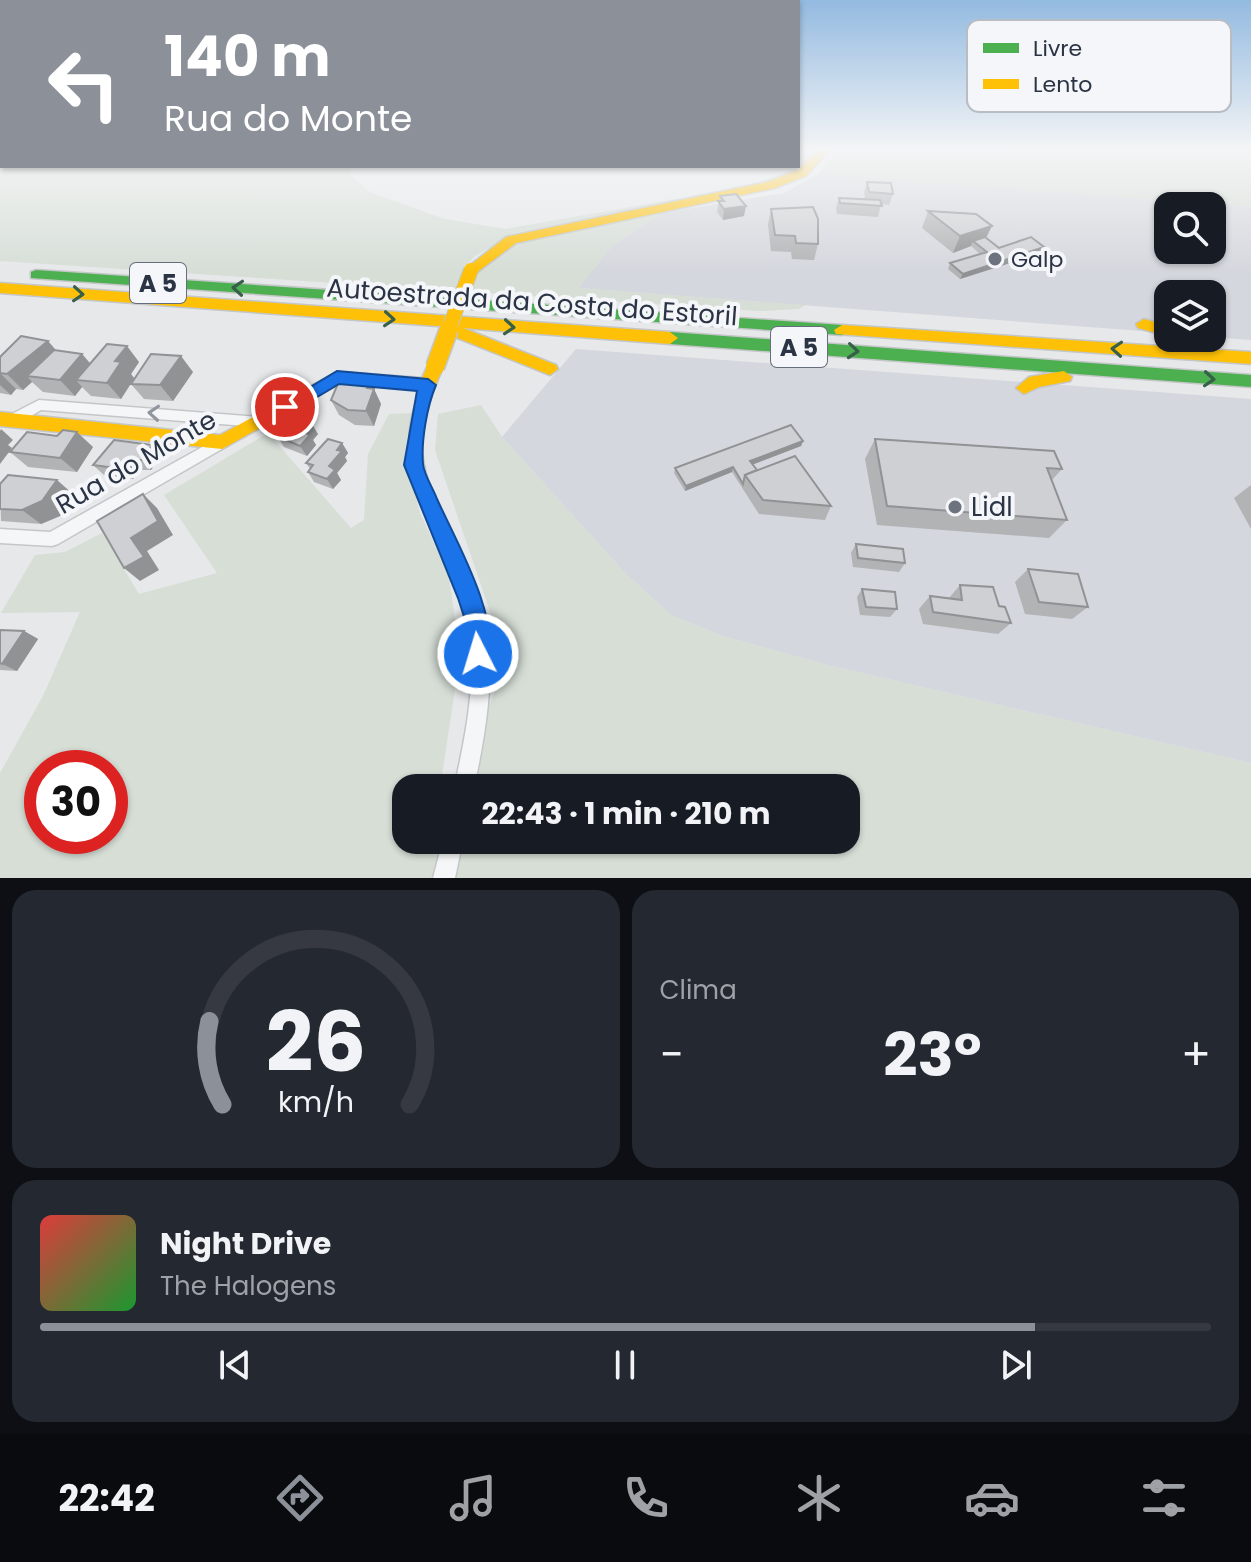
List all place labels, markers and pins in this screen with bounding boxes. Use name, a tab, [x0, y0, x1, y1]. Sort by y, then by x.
place label: Galp	[1011, 244, 1063, 275]
marker: Galp	[986, 250, 1004, 268]
pin	[251, 373, 319, 441]
place label: Lidl	[971, 489, 1013, 525]
marker: Lidl	[946, 498, 964, 516]

